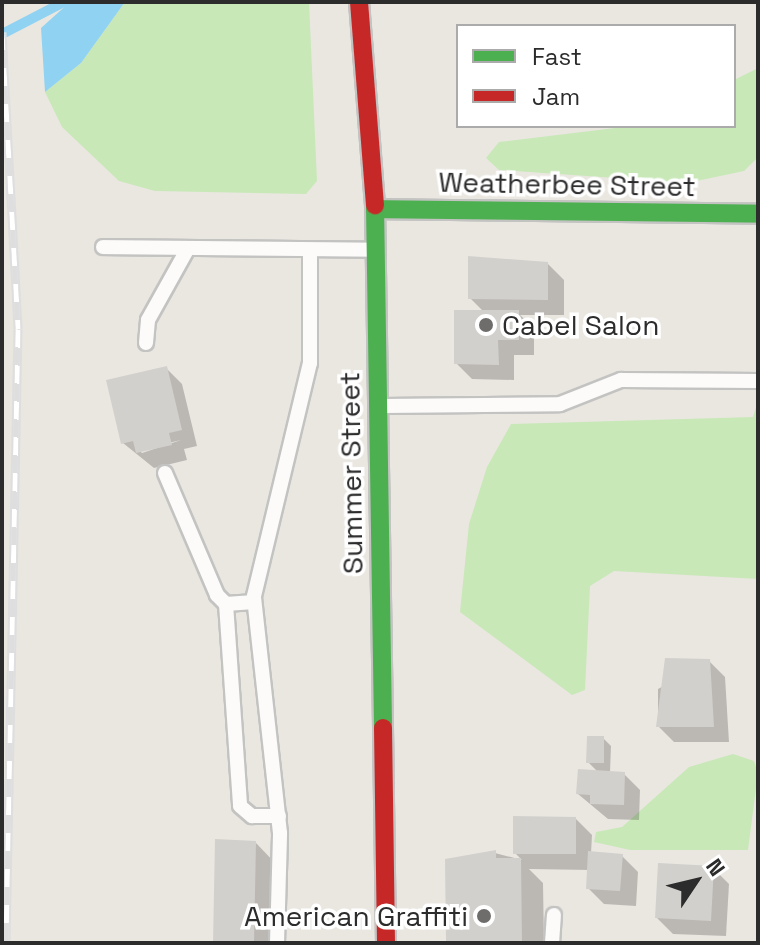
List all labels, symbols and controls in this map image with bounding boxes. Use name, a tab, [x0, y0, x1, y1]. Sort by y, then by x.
legend	[456, 24, 736, 128]
text: Fast	[532, 41, 582, 72]
text: Jam	[532, 81, 580, 112]
street label: Weatherbee Street	[438, 165, 696, 203]
place label: Cabel Salon	[502, 308, 659, 342]
marker: Cabel Salon	[477, 316, 495, 334]
street label: Summer Street	[332, 372, 370, 574]
north arrow	[656, 841, 736, 921]
text: N	[700, 853, 731, 881]
place label: American Graffiti	[244, 899, 468, 933]
marker: American Graffiti	[475, 907, 493, 925]

